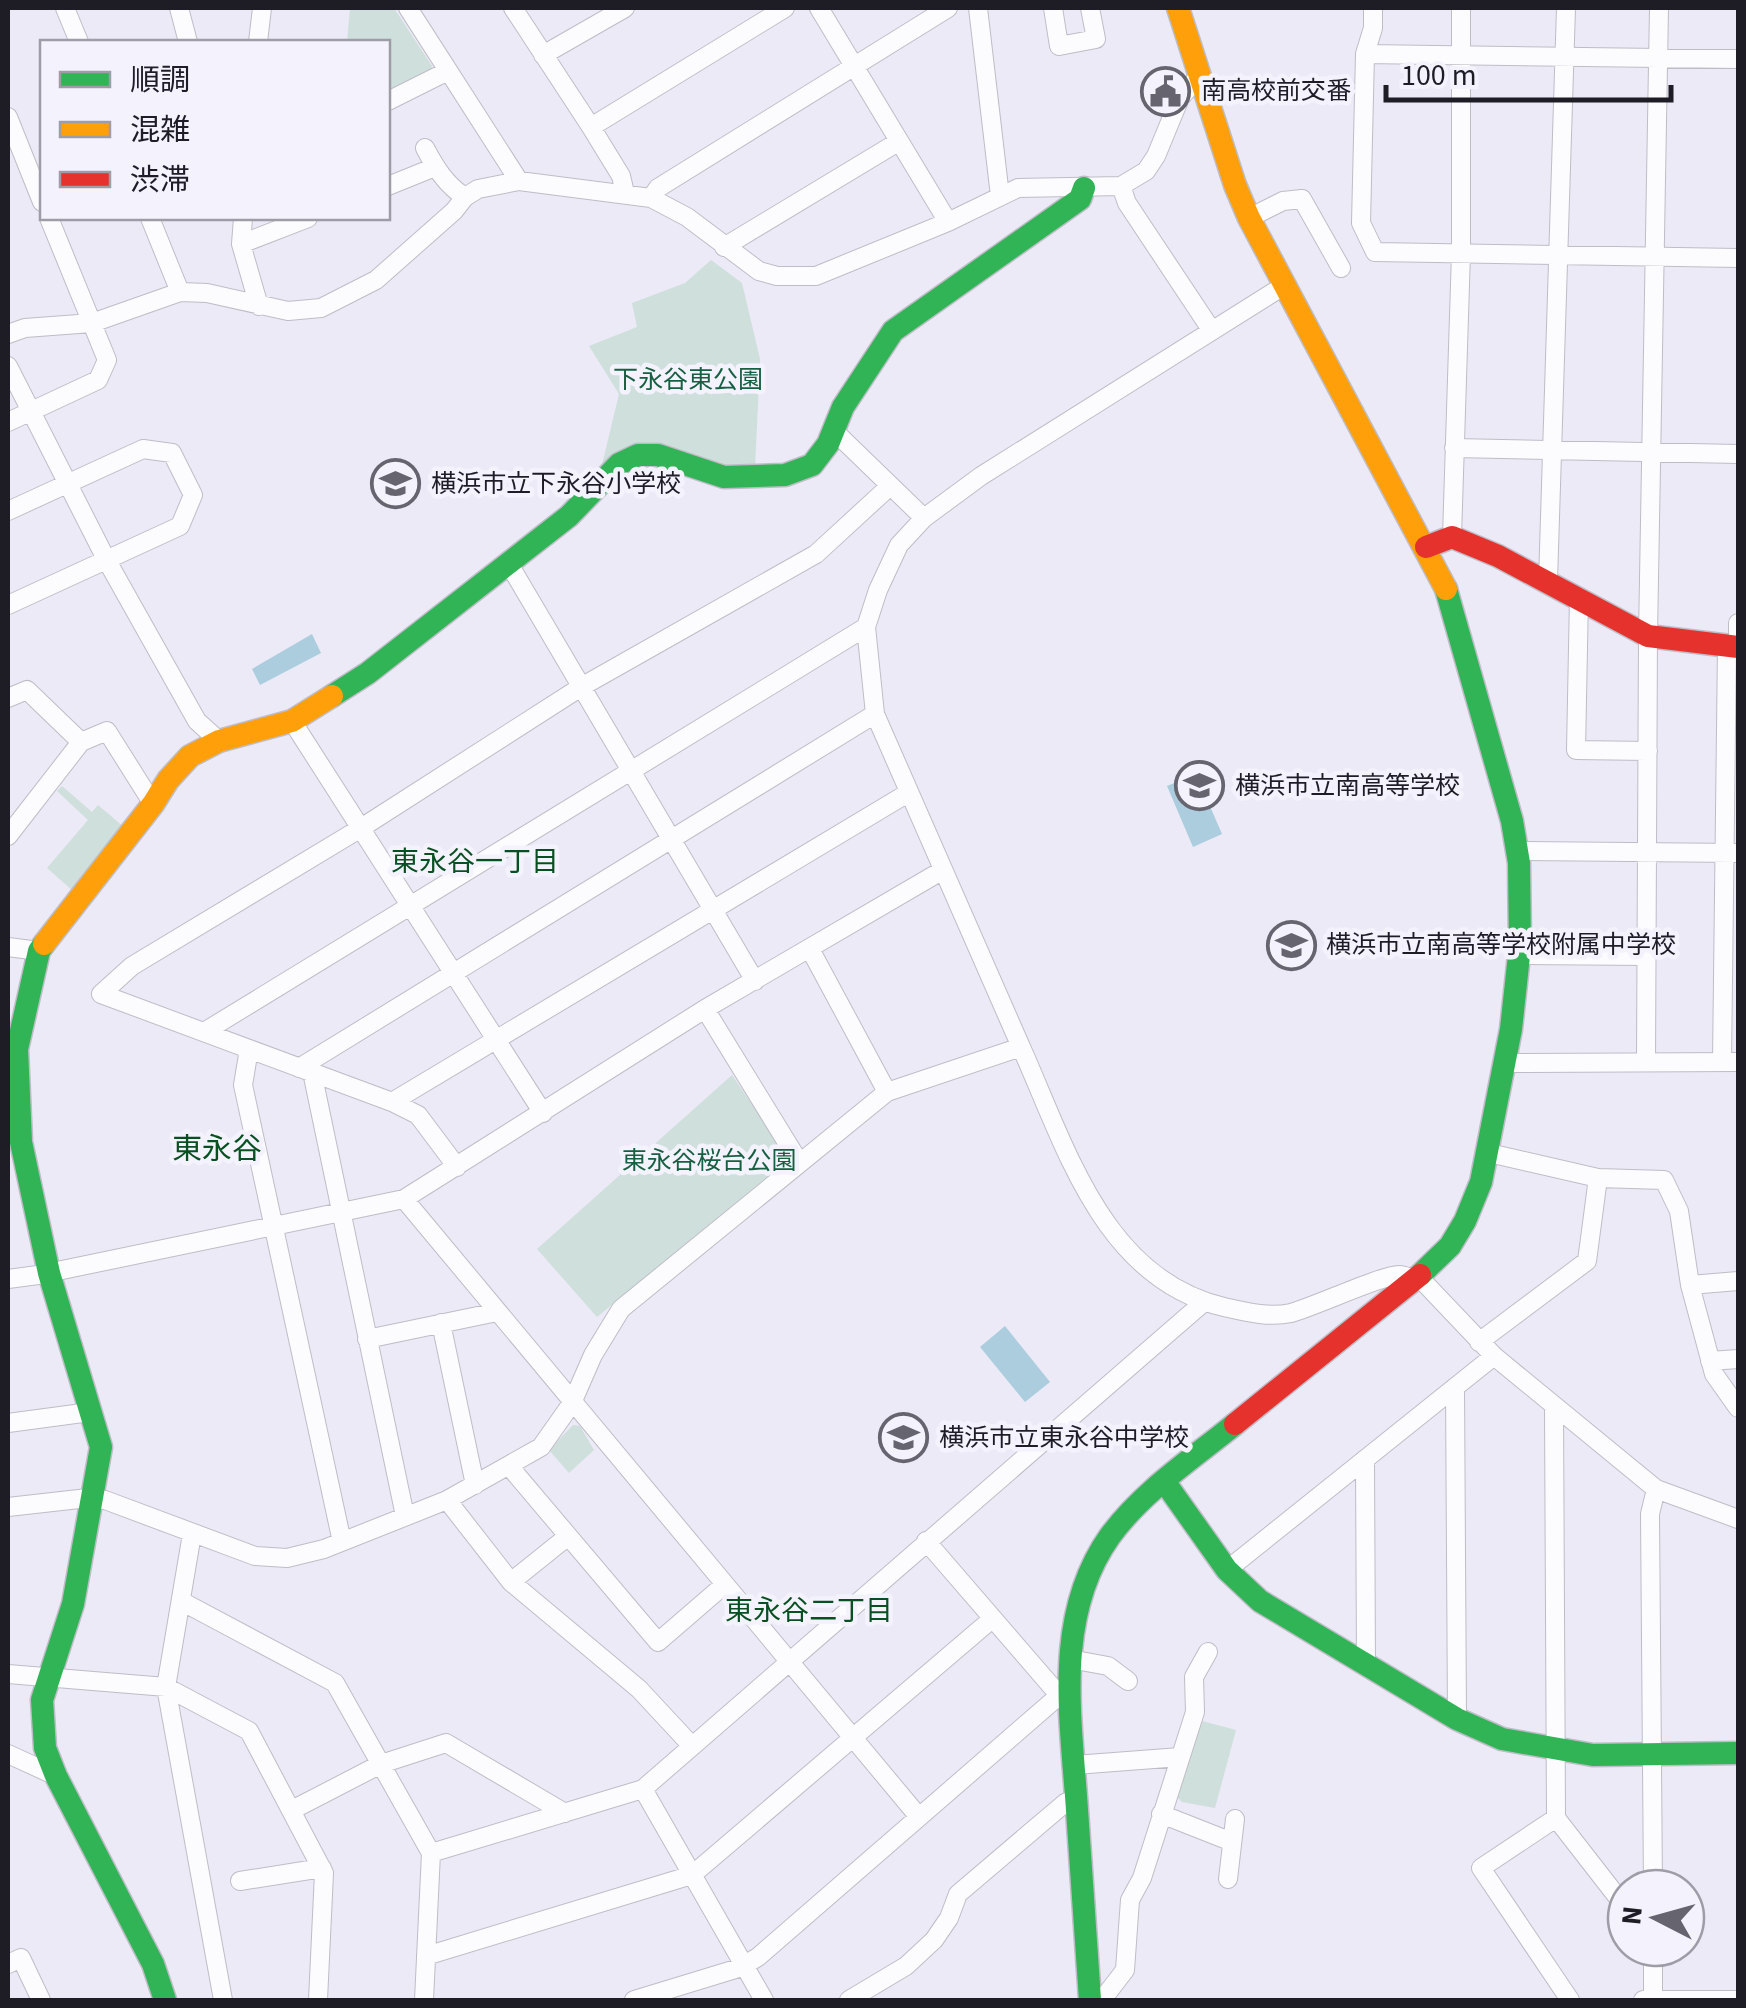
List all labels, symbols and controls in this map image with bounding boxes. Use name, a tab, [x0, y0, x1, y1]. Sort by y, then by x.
legend	[40, 40, 390, 220]
scale bar	[1386, 40, 1671, 102]
text: 100 m	[1401, 54, 1477, 97]
text: 順調	[130, 59, 190, 102]
public building icon: 南高校前交番	[1140, 65, 1192, 117]
place label: 南高校前交番	[1201, 73, 1351, 109]
text: 混雑	[130, 109, 190, 152]
text: 渋滞	[130, 159, 190, 202]
park label: 下永谷東公園	[613, 362, 763, 398]
school or university icon: 横浜市立下永谷小学校	[370, 458, 422, 510]
place label: 横浜市立下永谷小学校	[431, 466, 681, 502]
school or university icon: 横浜市立南高等学校	[1174, 760, 1226, 812]
place label: 横浜市立南高等学校	[1235, 768, 1460, 804]
district label: 東永谷一丁目	[391, 842, 559, 882]
school or university icon: 横浜市立南高等学校附属中学校	[1265, 919, 1317, 971]
place label: 横浜市立南高等学校附属中学校	[1326, 927, 1676, 963]
district label: 東永谷	[172, 1128, 262, 1171]
park label: 東永谷桜台公園	[621, 1143, 797, 1179]
school or university icon: 横浜市立東永谷中学校	[878, 1412, 930, 1464]
place label: 横浜市立東永谷中学校	[939, 1420, 1189, 1456]
district label: 東永谷二丁目	[725, 1591, 893, 1631]
north arrow	[1606, 1868, 1706, 1968]
text: N	[1611, 1904, 1653, 1927]

